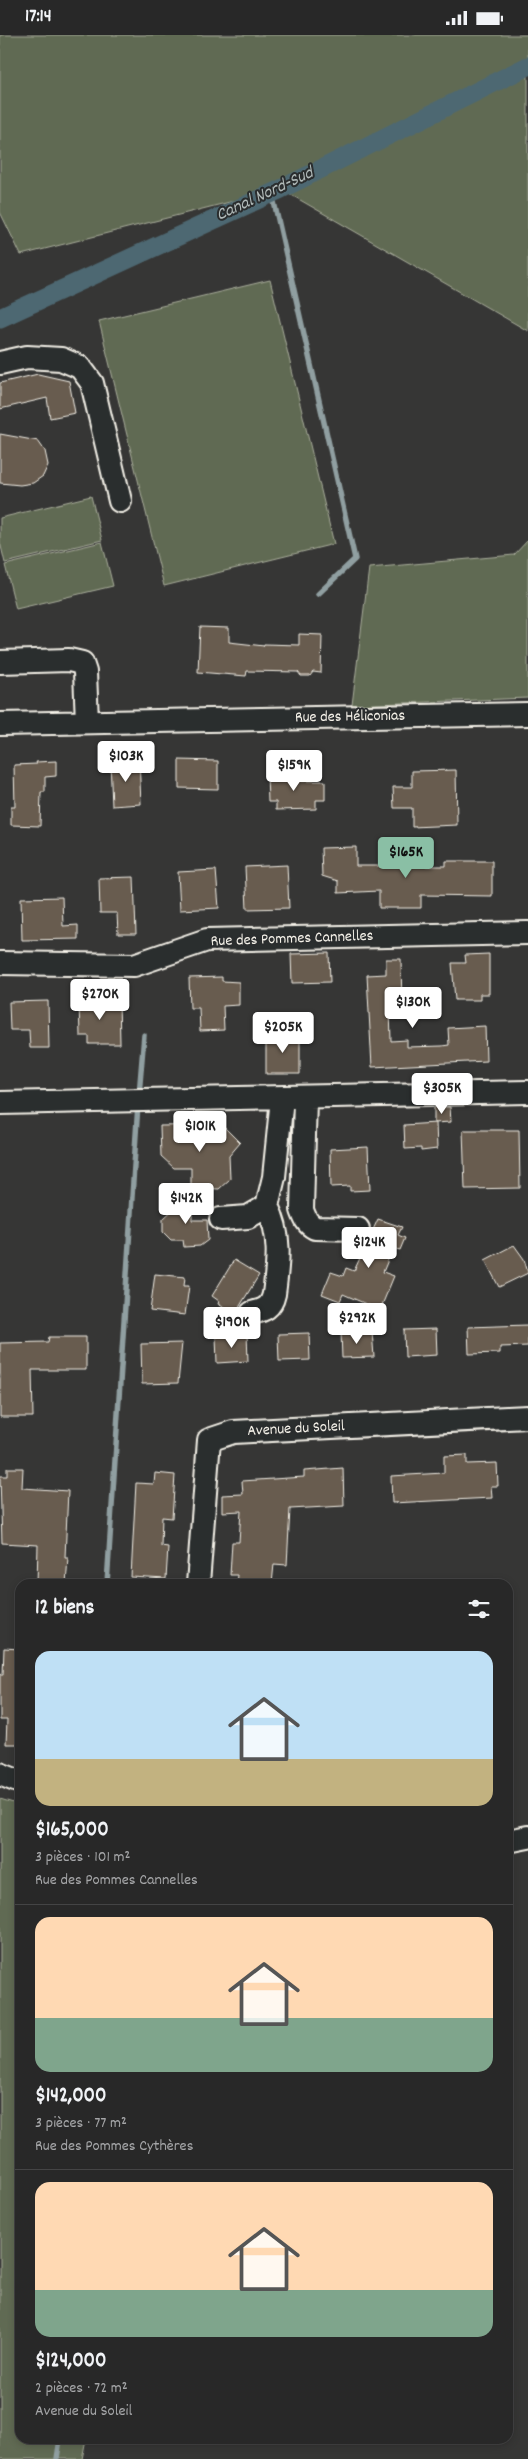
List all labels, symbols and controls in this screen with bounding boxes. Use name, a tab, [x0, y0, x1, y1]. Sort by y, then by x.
text: 17:14	[25, 4, 52, 31]
water label: Canal Nord-Sud	[212, 160, 320, 228]
street label: Rue des Héliconias	[295, 705, 406, 729]
pin: $103K	[91, 741, 161, 783]
text: $103K	[109, 745, 143, 768]
pin: $159K	[259, 749, 329, 792]
text: $159K	[277, 754, 311, 777]
pin: $165K	[371, 837, 441, 879]
text: $165K	[389, 841, 423, 864]
street label: Rue des Pommes Cannelles	[210, 925, 374, 953]
pin: $270K	[65, 979, 135, 1021]
text: $270K	[81, 983, 119, 1006]
pin: $130K	[378, 987, 448, 1029]
text: $130K	[396, 991, 430, 1014]
pin: $205K	[248, 1011, 318, 1054]
text: $205K	[264, 1016, 302, 1039]
pin: $305K	[407, 1073, 477, 1115]
text: $305K	[423, 1077, 461, 1100]
pin: $101K	[165, 1111, 235, 1153]
text: $101K	[184, 1115, 216, 1138]
pin: $142K	[151, 1183, 221, 1225]
text: $142K	[170, 1187, 202, 1210]
pin: $124K	[334, 1227, 404, 1269]
text: $124K	[353, 1231, 385, 1254]
pin: $292K	[322, 1303, 392, 1345]
pin: $190K	[197, 1307, 267, 1349]
text: $292K	[339, 1307, 375, 1330]
text: $190K	[214, 1311, 250, 1334]
street label: Avenue du Soleil	[247, 1415, 345, 1443]
text: 12 biens	[35, 1594, 94, 1624]
icon: filters	[465, 1595, 493, 1623]
icon: home	[219, 1684, 309, 1774]
text: $165,000	[35, 1816, 109, 1846]
text: 3 pièces · 101 m²	[35, 1846, 130, 1869]
text: Rue des Pommes Cannelles	[35, 1869, 198, 1892]
icon: home	[219, 1949, 309, 2039]
text: $142,000	[35, 2082, 106, 2112]
text: 3 pièces · 77 m²	[35, 2112, 127, 2135]
text: Rue des Pommes Cythères	[35, 2135, 193, 2158]
icon: home	[219, 2214, 309, 2304]
text: $124,000	[35, 2347, 106, 2377]
text: 2 pièces · 72 m²	[35, 2377, 128, 2400]
text: Avenue du Soleil	[35, 2400, 132, 2423]

